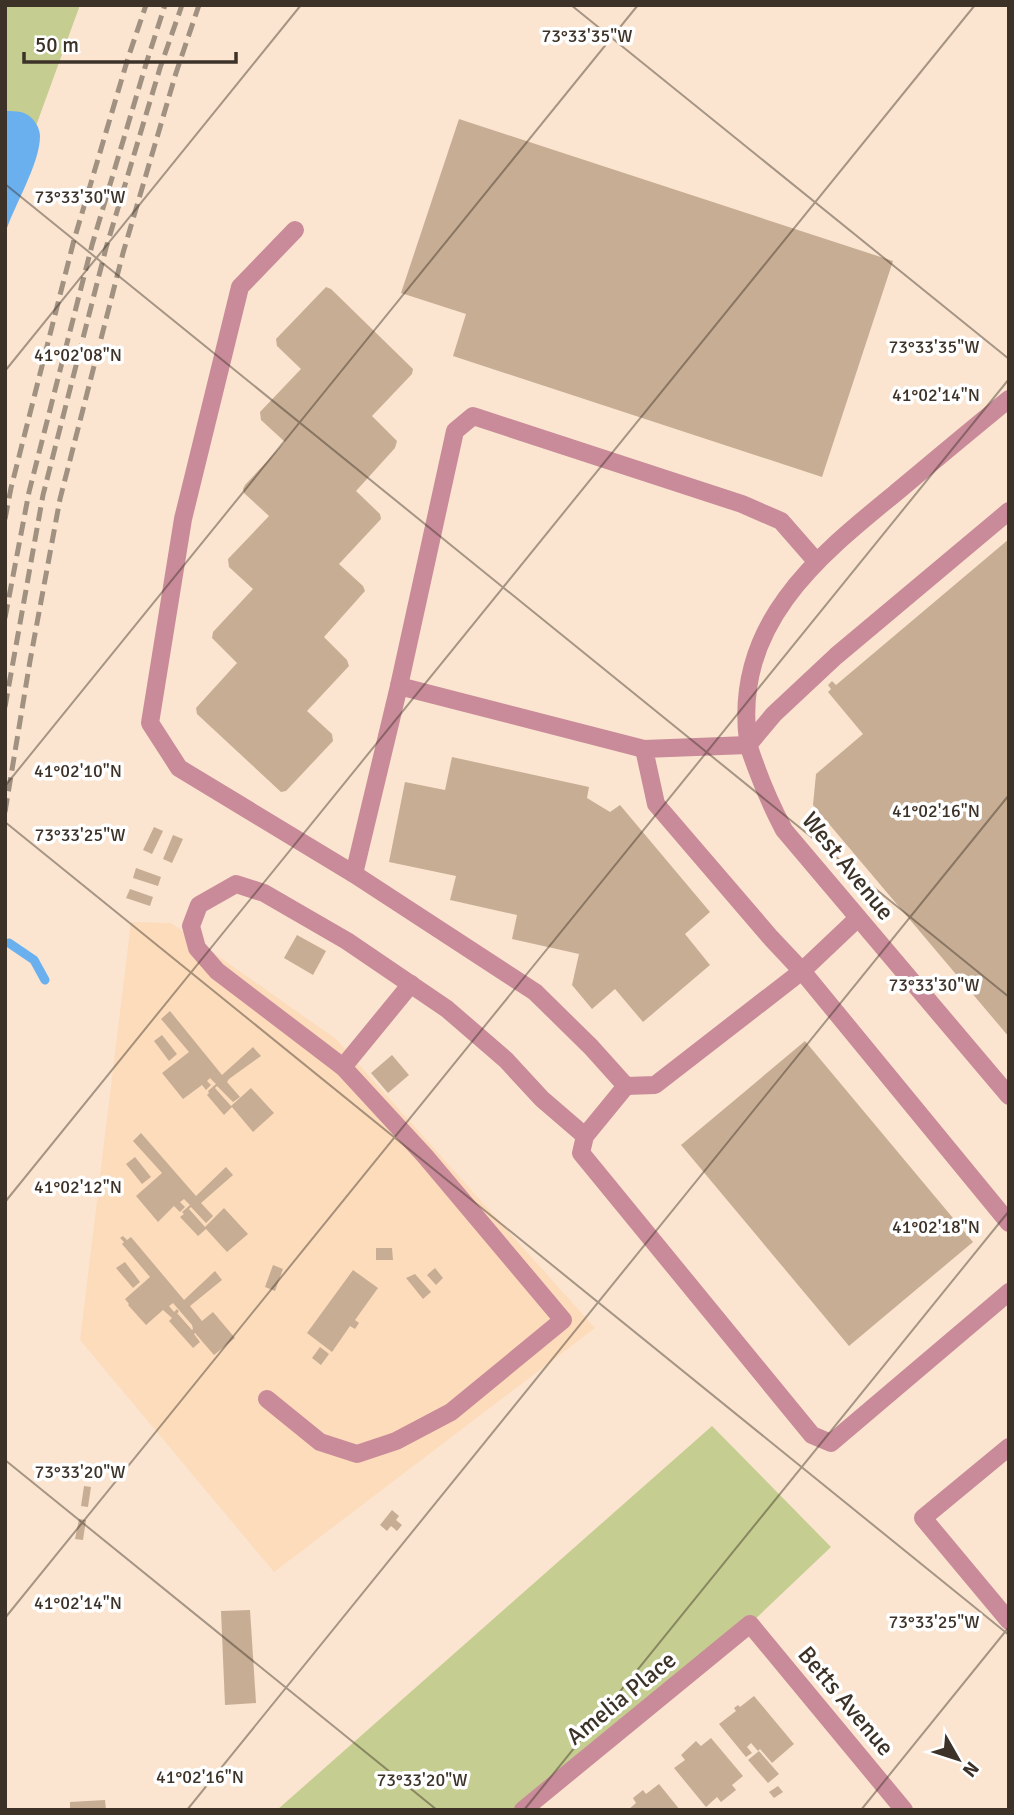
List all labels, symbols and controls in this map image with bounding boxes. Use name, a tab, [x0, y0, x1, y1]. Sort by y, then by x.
scale bar	[24, 21, 236, 65]
text: 73°33'35"W	[542, 25, 632, 47]
text: 50 m	[35, 32, 79, 58]
text: 73°33'30"W	[35, 186, 125, 208]
text: 73°33'35"W	[889, 336, 979, 358]
text: 41°02'08"N	[34, 344, 122, 366]
text: 41°02'14"N	[892, 384, 980, 406]
text: 41°02'10"N	[34, 760, 122, 782]
text: 41°02'16"N	[892, 800, 980, 822]
street label: West Avenue	[795, 806, 901, 926]
text: 73°33'25"W	[35, 824, 125, 846]
text: 73°33'30"W	[889, 974, 979, 996]
text: 41°02'12"N	[34, 1176, 122, 1198]
text: 41°02'18"N	[892, 1216, 980, 1238]
text: 73°33'20"W	[35, 1461, 125, 1483]
text: 41°02'14"N	[34, 1592, 122, 1614]
text: 73°33'25"W	[889, 1611, 979, 1633]
street label: Betts Avenue	[791, 1640, 901, 1762]
street label: Amelia Place	[560, 1645, 682, 1751]
north arrow	[923, 1724, 993, 1794]
text: N	[957, 1756, 984, 1782]
text: 41°02'16"N	[156, 1766, 244, 1788]
text: 73°33'20"W	[377, 1769, 467, 1791]

